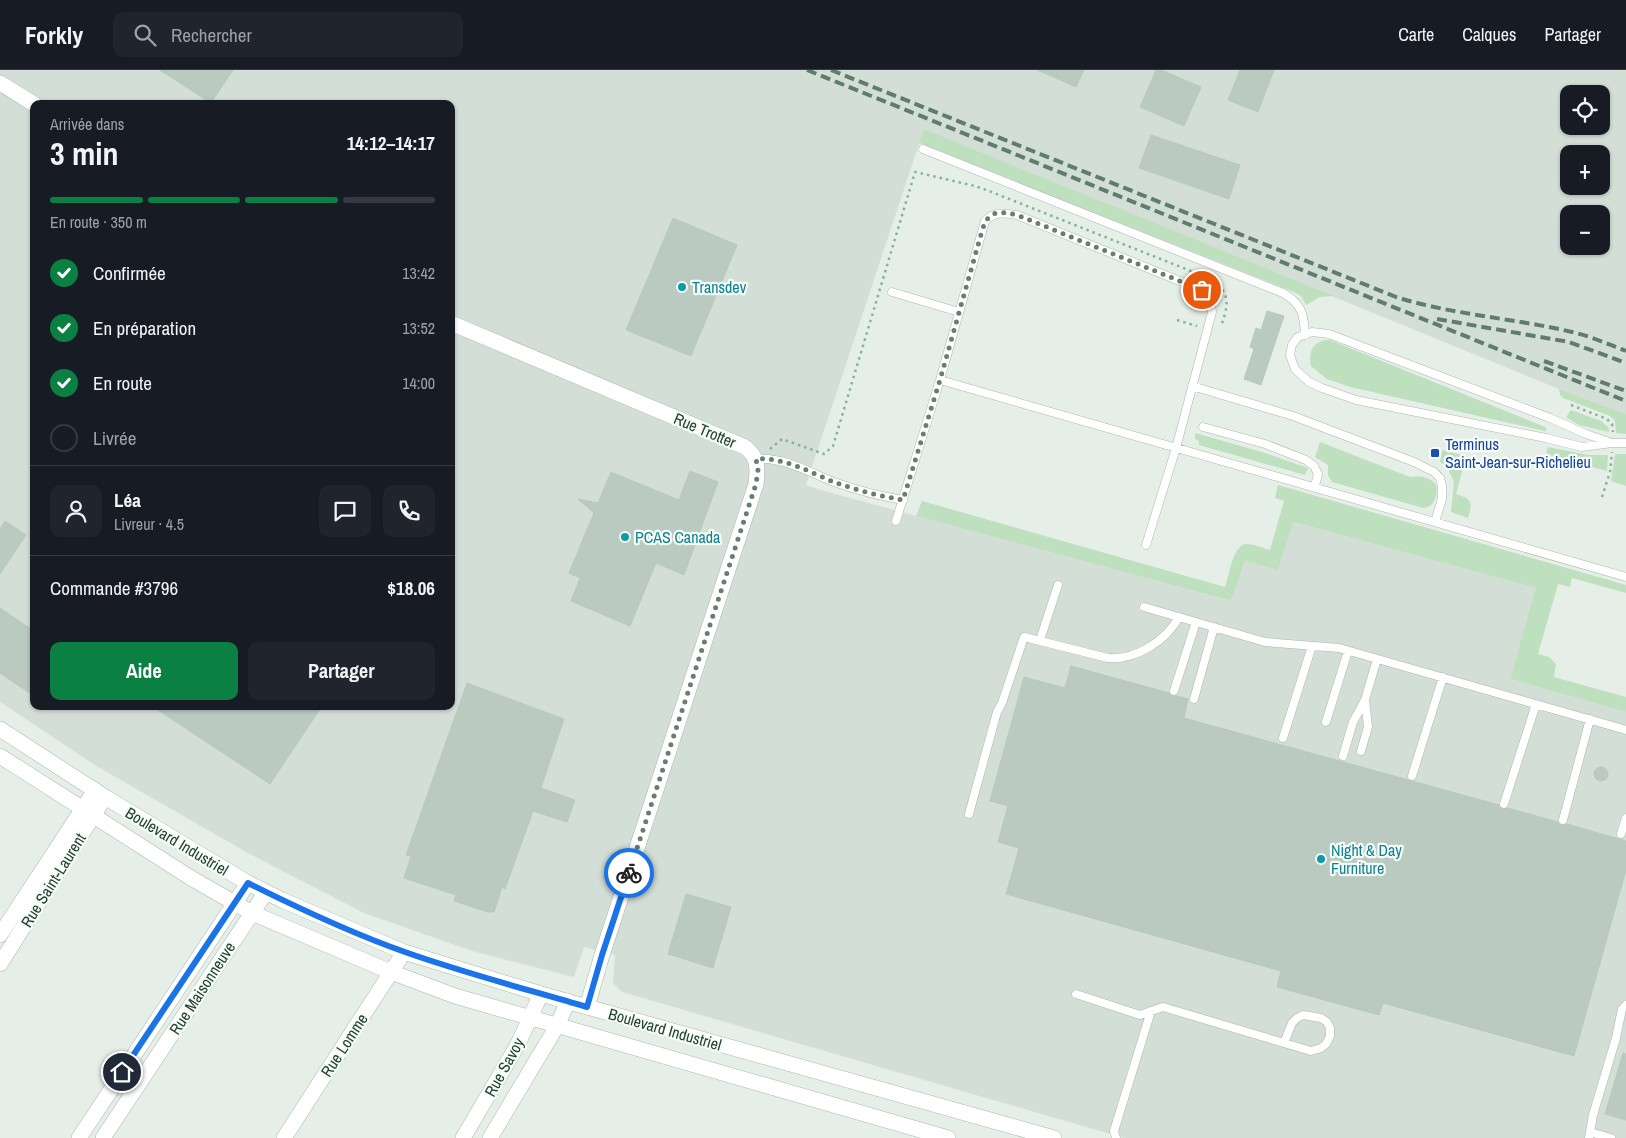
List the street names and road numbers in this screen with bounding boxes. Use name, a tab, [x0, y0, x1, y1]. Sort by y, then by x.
street label: Rue Trotter	[670, 407, 740, 453]
street label: Boulevard Industriel	[121, 802, 233, 881]
street label: Rue Saint-Laurent	[15, 828, 91, 931]
street label: Rue Maisonneuve	[164, 937, 240, 1039]
street label: Boulevard Industriel	[606, 1002, 724, 1056]
street label: Rue Lomme	[315, 1009, 373, 1081]
street label: Rue Savoy	[479, 1033, 529, 1100]

